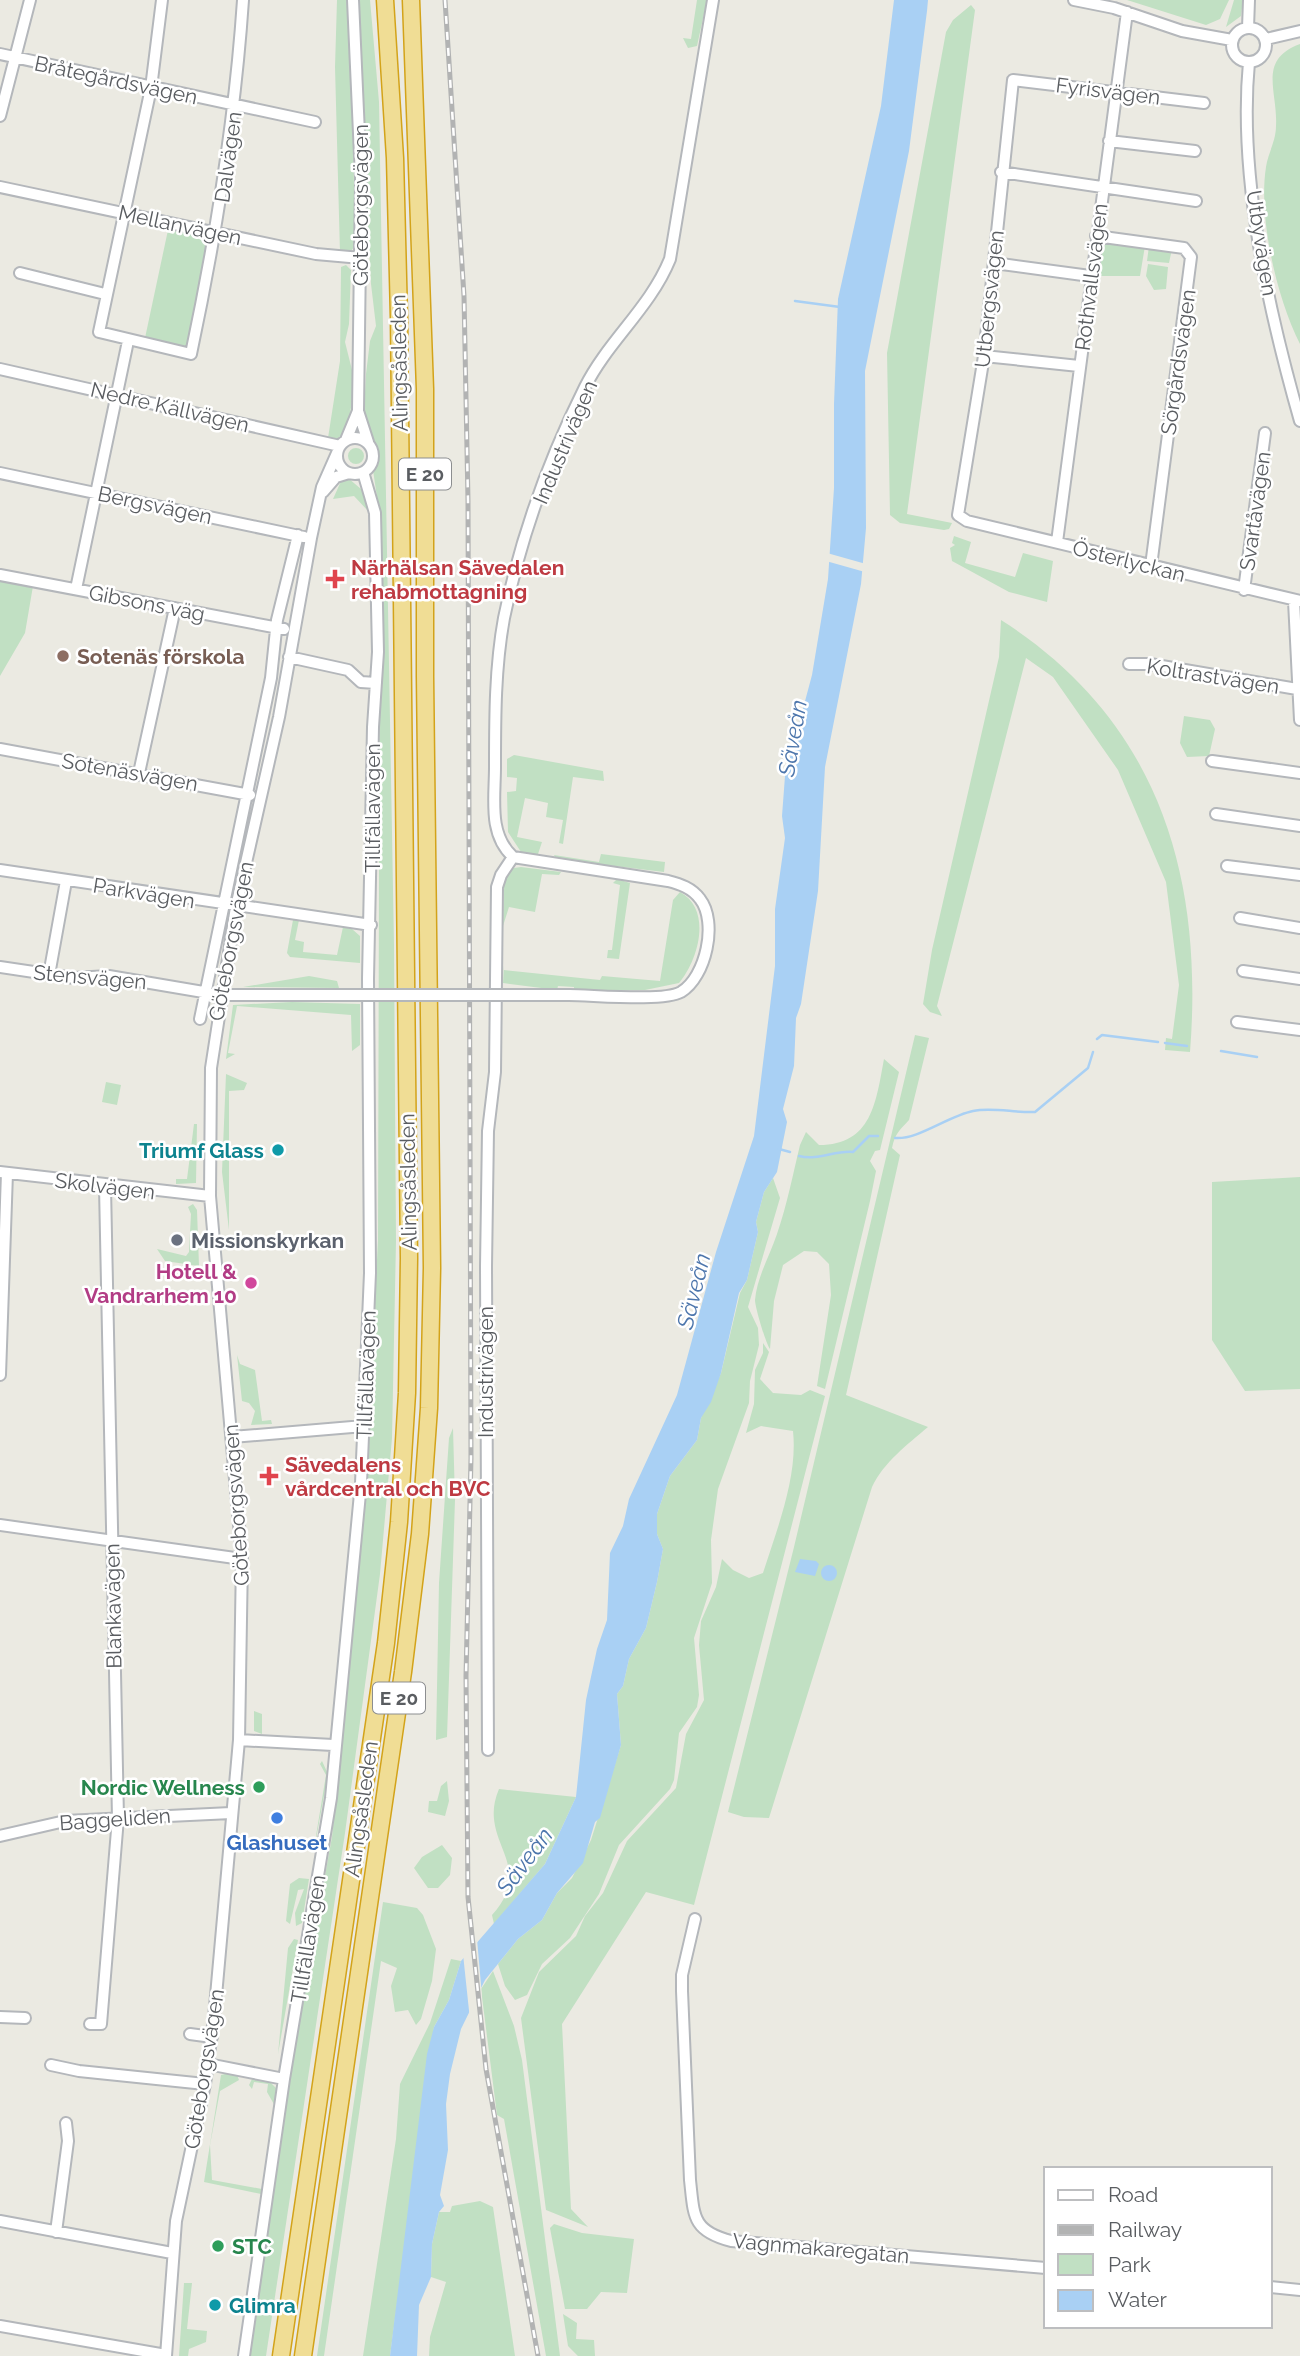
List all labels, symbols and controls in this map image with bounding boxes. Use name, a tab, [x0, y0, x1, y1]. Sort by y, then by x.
street label: Bråtegårdsvägen	[32, 50, 200, 110]
street label: Fyrisvägen	[1054, 72, 1162, 110]
street label: Dalvägen	[209, 110, 247, 204]
street label: Göteborgsvägen	[348, 124, 373, 286]
street label: Utbyvägen	[1241, 188, 1283, 298]
street label: Mellanvägen	[116, 200, 244, 250]
street label: Rothvallsvägen	[1070, 202, 1112, 352]
street label: Utbergsvägen	[969, 229, 1009, 369]
street label: Sörgårdsvägen	[1155, 288, 1201, 436]
street label: Alingsåsleden	[385, 294, 413, 432]
street label: Industrivägen	[528, 376, 602, 508]
street label: Nedre Källvägen	[88, 377, 252, 437]
street label: Svartåvägen	[1234, 450, 1276, 572]
road number: E 20	[399, 458, 451, 489]
street label: Bergsvägen	[96, 481, 214, 529]
street label: Österlyckan	[1070, 535, 1188, 587]
place label: Närhälsan Sävedalen rehabmottagning	[351, 555, 564, 604]
marker: Närhälsan Sävedalen rehabmottagning	[325, 569, 345, 589]
street label: Gibsons väg	[87, 579, 207, 627]
place label: Sotenäs förskola	[77, 644, 245, 669]
marker: Sotenäs förskola	[55, 648, 71, 664]
street label: Koltrastvägen	[1145, 653, 1281, 699]
water label: Säveån	[772, 698, 812, 779]
street label: Tillfällavägen	[360, 743, 385, 873]
street label: Sotenäsvägen	[60, 748, 200, 796]
street label: Göteborgsvägen	[203, 859, 259, 1023]
street label: Parkvägen	[91, 873, 197, 913]
street label: Stensvägen	[32, 960, 148, 994]
street label: Alingsåsleden	[394, 1113, 422, 1251]
place label: Triumf Glass	[139, 1138, 264, 1163]
marker: Triumf Glass	[270, 1142, 286, 1158]
street label: Skolvägen	[53, 1167, 157, 1205]
place label: Missionskyrkan	[191, 1228, 344, 1253]
marker: Missionskyrkan	[169, 1232, 185, 1248]
water label: Säveån	[670, 1250, 715, 1333]
place label: Hotell & Vandrarhem 10	[84, 1259, 237, 1308]
marker: Hotell & Vandrarhem 10	[243, 1275, 259, 1291]
street label: Industrivägen	[473, 1306, 498, 1438]
street label: Tillfällavägen	[351, 1310, 381, 1440]
street label: Göteborgsvägen	[218, 1423, 254, 1587]
place label: Sävedalens vårdcentral och BVC	[285, 1452, 490, 1501]
marker: Sävedalens vårdcentral och BVC	[259, 1466, 279, 1486]
street label: Blankavägen	[99, 1543, 127, 1669]
road number: E 20	[373, 1682, 425, 1714]
street label: Alingsåsleden	[339, 1739, 383, 1879]
place label: Nordic Wellness	[81, 1775, 245, 1800]
marker: Nordic Wellness	[251, 1779, 267, 1795]
street label: Baggeliden	[58, 1803, 172, 1835]
marker: Glashuset	[269, 1810, 285, 1826]
water label: Säveån	[489, 1822, 558, 1901]
place label: Glashuset	[227, 1830, 327, 1855]
street label: Tillfällavägen	[286, 1873, 330, 2005]
street label: Göteborgsvägen	[179, 1987, 229, 2151]
legend	[1044, 2167, 1272, 2328]
text: Road	[1108, 2182, 1158, 2207]
text: Railway	[1108, 2217, 1182, 2242]
street label: Vagnmakaregatan	[731, 2228, 911, 2268]
place label: STC	[232, 2234, 272, 2259]
marker: STC	[210, 2238, 226, 2254]
text: Park	[1108, 2252, 1151, 2277]
text: Water	[1108, 2287, 1167, 2312]
place label: Glimra	[229, 2293, 296, 2318]
marker: Glimra	[207, 2297, 223, 2313]

